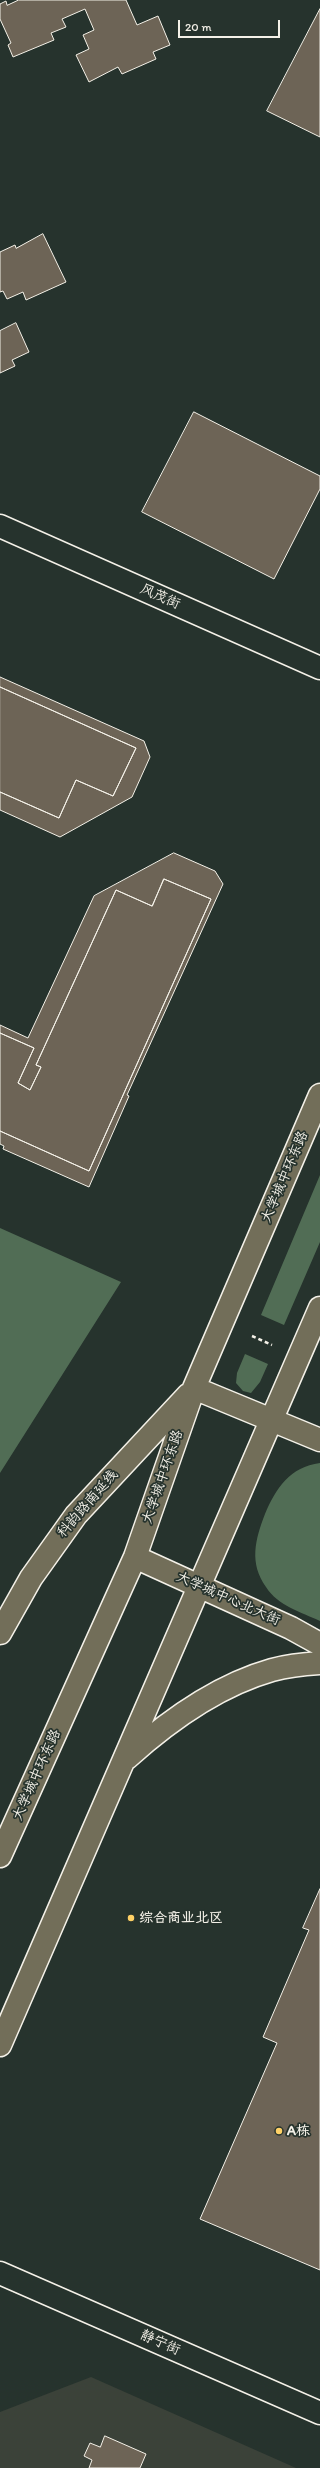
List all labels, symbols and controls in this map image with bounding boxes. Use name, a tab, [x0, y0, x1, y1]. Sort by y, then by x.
scale bar	[180, 12, 282, 38]
text: 20 m	[185, 20, 212, 34]
street label: 风茂街	[137, 581, 183, 613]
street label: 大学城中环东路	[258, 1129, 312, 1225]
street label: 大学城中环东路	[139, 1428, 187, 1526]
street label: 科韵路南延线	[54, 1467, 122, 1541]
street label: 大学城中心北大街	[173, 1569, 283, 1629]
street label: 大学城中环东路	[9, 1727, 65, 1823]
place label: 综合商业北区	[139, 1910, 223, 1926]
marker: 综合商业北区	[126, 1913, 136, 1923]
place label: A栋	[287, 2123, 310, 2139]
marker: A栋	[274, 2126, 284, 2136]
street label: 静宁街	[137, 2327, 183, 2359]

